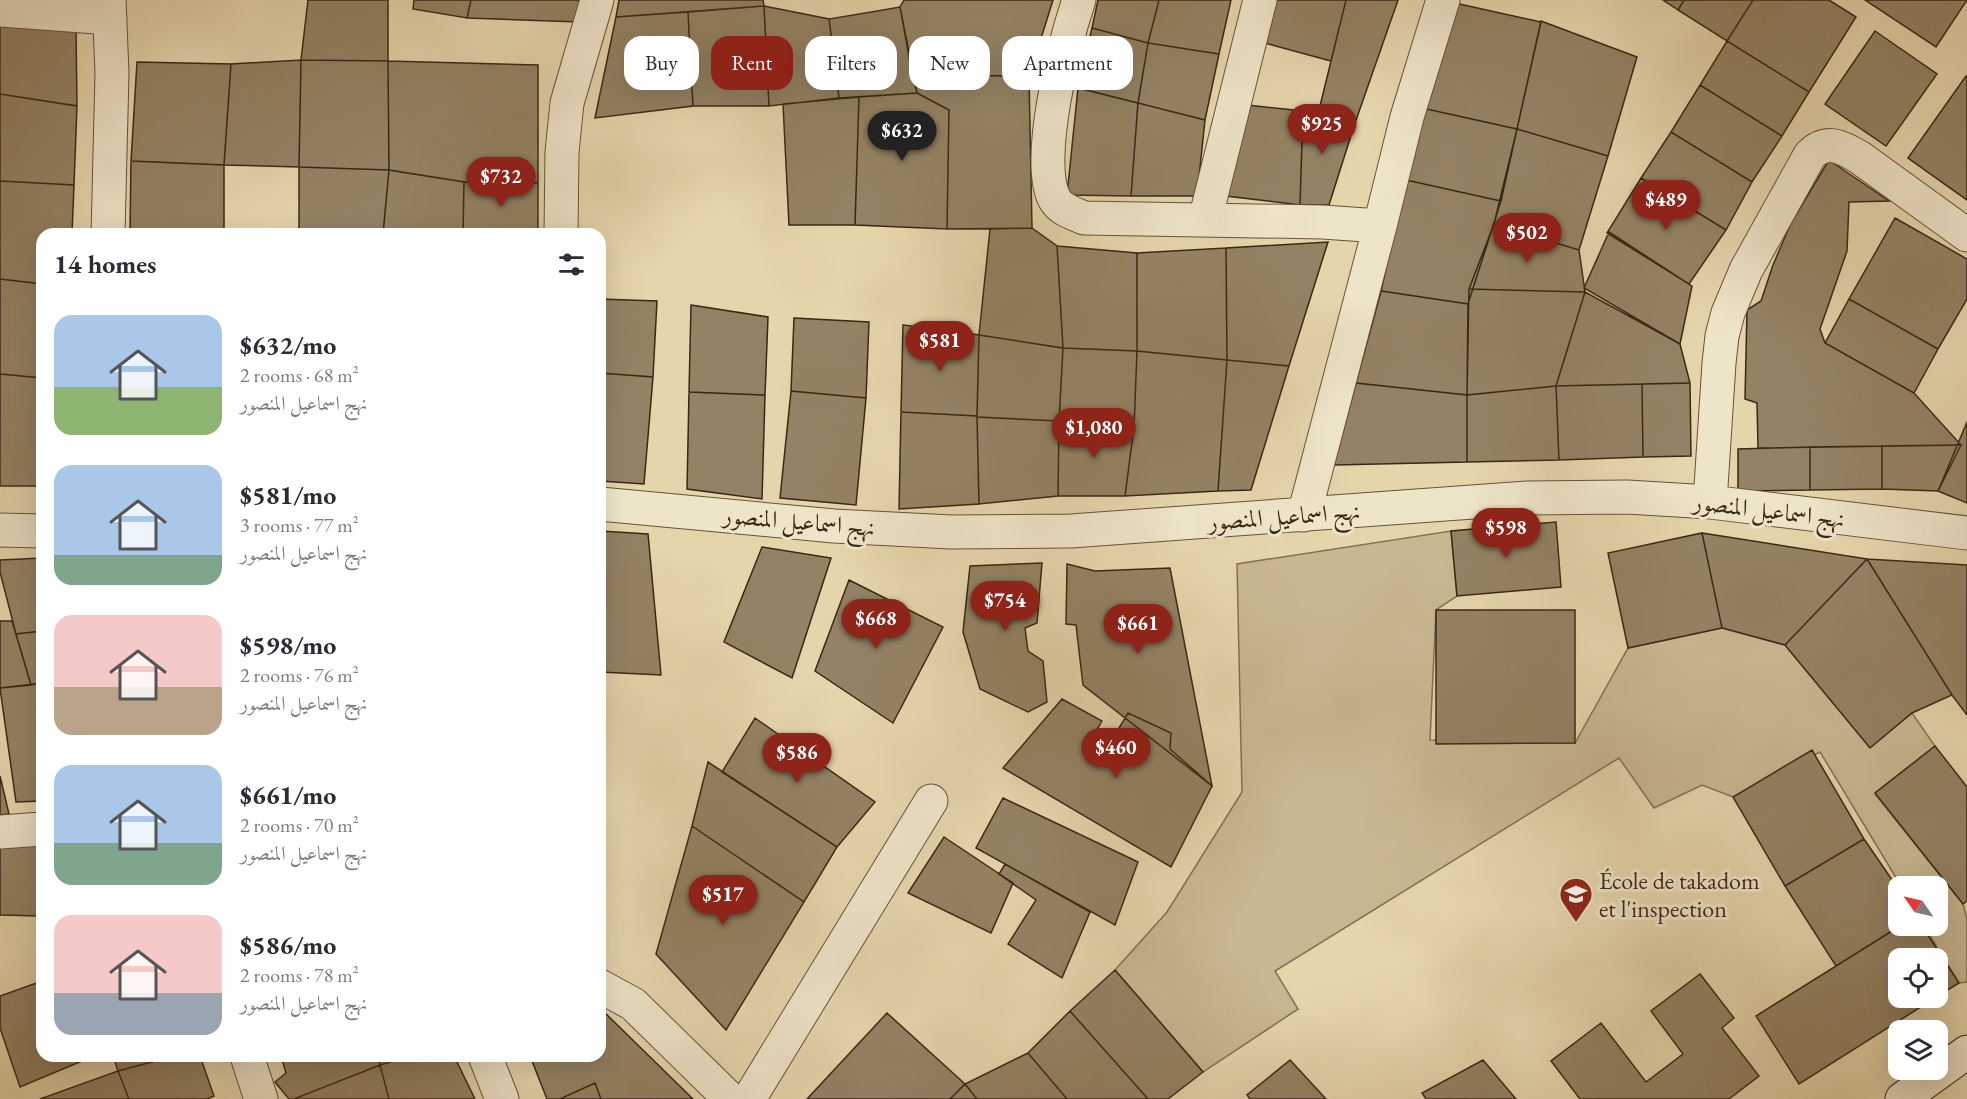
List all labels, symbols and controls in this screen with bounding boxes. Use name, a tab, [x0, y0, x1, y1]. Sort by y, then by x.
chip: Buy	[624, 36, 699, 90]
chip: Rent	[711, 36, 793, 90]
chip: Filters	[805, 36, 897, 90]
chip: New	[909, 36, 990, 90]
chip: Apartment	[1002, 36, 1133, 90]
pin: $925	[1286, 104, 1358, 155]
text: $925	[1302, 110, 1342, 136]
pin: $632	[866, 111, 938, 162]
text: $632	[882, 117, 922, 143]
pin: $732	[465, 157, 537, 208]
text: $732	[481, 163, 521, 189]
pin: $489	[1630, 180, 1702, 231]
text: $489	[1646, 186, 1686, 212]
pin: $502	[1491, 213, 1563, 264]
text: $502	[1507, 219, 1547, 245]
text: 14 homes	[54, 247, 156, 281]
icon: filters	[555, 248, 588, 281]
pin: $581	[904, 321, 976, 372]
text: $581	[920, 327, 960, 353]
text: $632/mo	[240, 328, 336, 362]
icon: home	[102, 339, 174, 411]
text: 2 rooms · 68 m²	[240, 362, 359, 388]
text: نهج اسماعيل المنصور	[240, 390, 367, 416]
pin: $1,080	[1045, 408, 1143, 459]
text: $1,080	[1066, 414, 1122, 440]
text: $581/mo	[240, 478, 336, 512]
street label: نهج اسماعيل المنصور	[1689, 485, 1847, 541]
icon: home	[102, 489, 174, 561]
street label: نهج اسماعيل المنصور	[1205, 495, 1362, 543]
street label: نهج اسماعيل المنصور	[719, 499, 876, 549]
pin: $598	[1470, 508, 1542, 559]
text: 3 rooms · 77 m²	[240, 512, 359, 538]
text: $598	[1486, 514, 1526, 540]
text: نهج اسماعيل المنصور	[240, 540, 367, 566]
pin: $754	[969, 581, 1041, 632]
text: $754	[985, 587, 1025, 613]
pin: $668	[840, 599, 912, 650]
pin: $661	[1102, 604, 1174, 655]
text: $668	[856, 605, 896, 631]
text: $661	[1118, 610, 1158, 636]
text: $598/mo	[240, 628, 336, 662]
icon: home	[102, 639, 174, 711]
text: 2 rooms · 76 m²	[240, 662, 359, 688]
text: نهج اسماعيل المنصور	[240, 690, 367, 716]
pin: $460	[1080, 728, 1152, 779]
pin: $586	[761, 733, 833, 784]
text: $460	[1096, 734, 1136, 760]
text: $586	[777, 739, 817, 765]
text: $661/mo	[240, 778, 336, 812]
icon: home	[102, 789, 174, 861]
text: 2 rooms · 70 m²	[240, 812, 359, 838]
text: نهج اسماعيل المنصور	[240, 840, 367, 866]
place label: École de takadom et l'inspection	[1599, 865, 1760, 924]
pin: $517	[687, 875, 759, 926]
school or university icon: École de takadom et l'inspection	[1558, 876, 1594, 923]
north arrow	[1888, 876, 1948, 936]
map controls	[1888, 876, 1948, 1080]
text: $517	[703, 881, 743, 907]
text: $586/mo	[240, 928, 336, 962]
icon: home	[102, 939, 174, 1011]
button: locate	[1888, 948, 1948, 1008]
text: 2 rooms · 78 m²	[240, 962, 359, 988]
text: نهج اسماعيل المنصور	[240, 990, 367, 1016]
button: layers	[1888, 1020, 1948, 1080]

